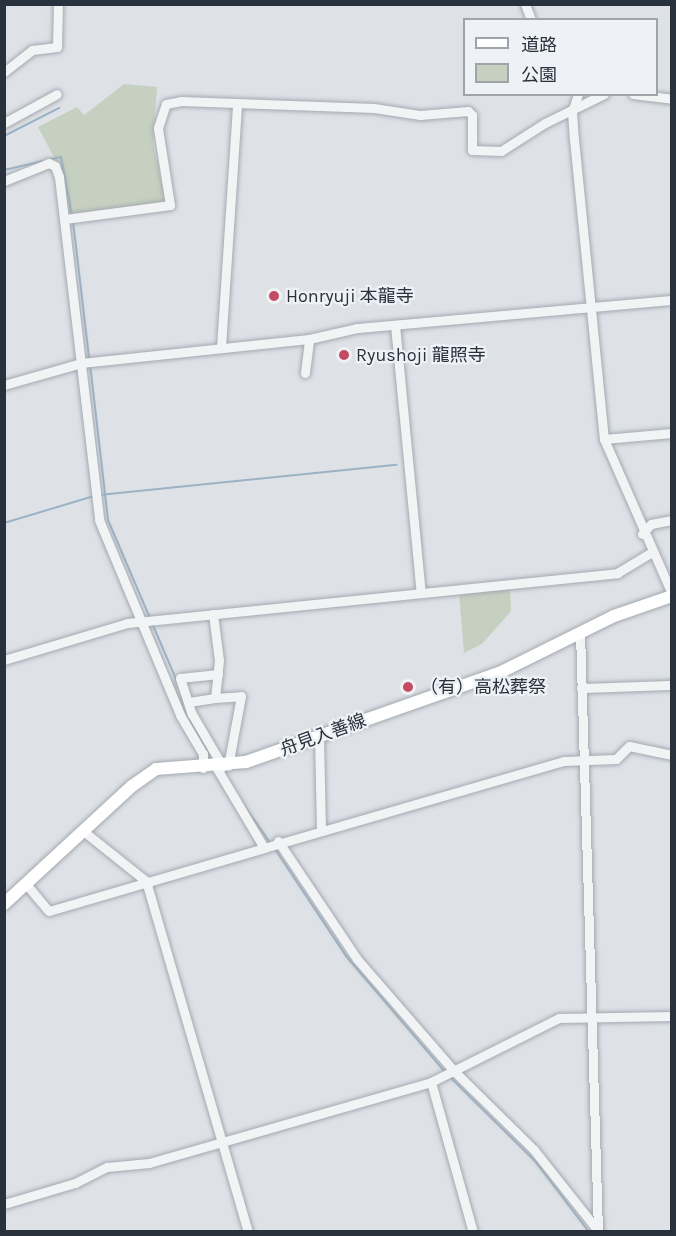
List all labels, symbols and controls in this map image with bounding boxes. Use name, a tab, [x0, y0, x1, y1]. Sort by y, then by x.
legend	[463, 18, 658, 96]
text: 道路	[521, 34, 557, 56]
text: 公園	[521, 64, 557, 86]
place label: Honryuji 本龍寺	[286, 285, 414, 307]
marker: Honryuji 本龍寺	[267, 289, 281, 303]
place label: Ryushoji 龍照寺	[356, 344, 486, 366]
marker: Ryushoji 龍照寺	[337, 348, 351, 362]
place label: （有）高松葬祭	[420, 676, 546, 698]
marker: （有）高松葬祭	[401, 680, 415, 694]
street label: 舟見入善線	[277, 709, 369, 761]

